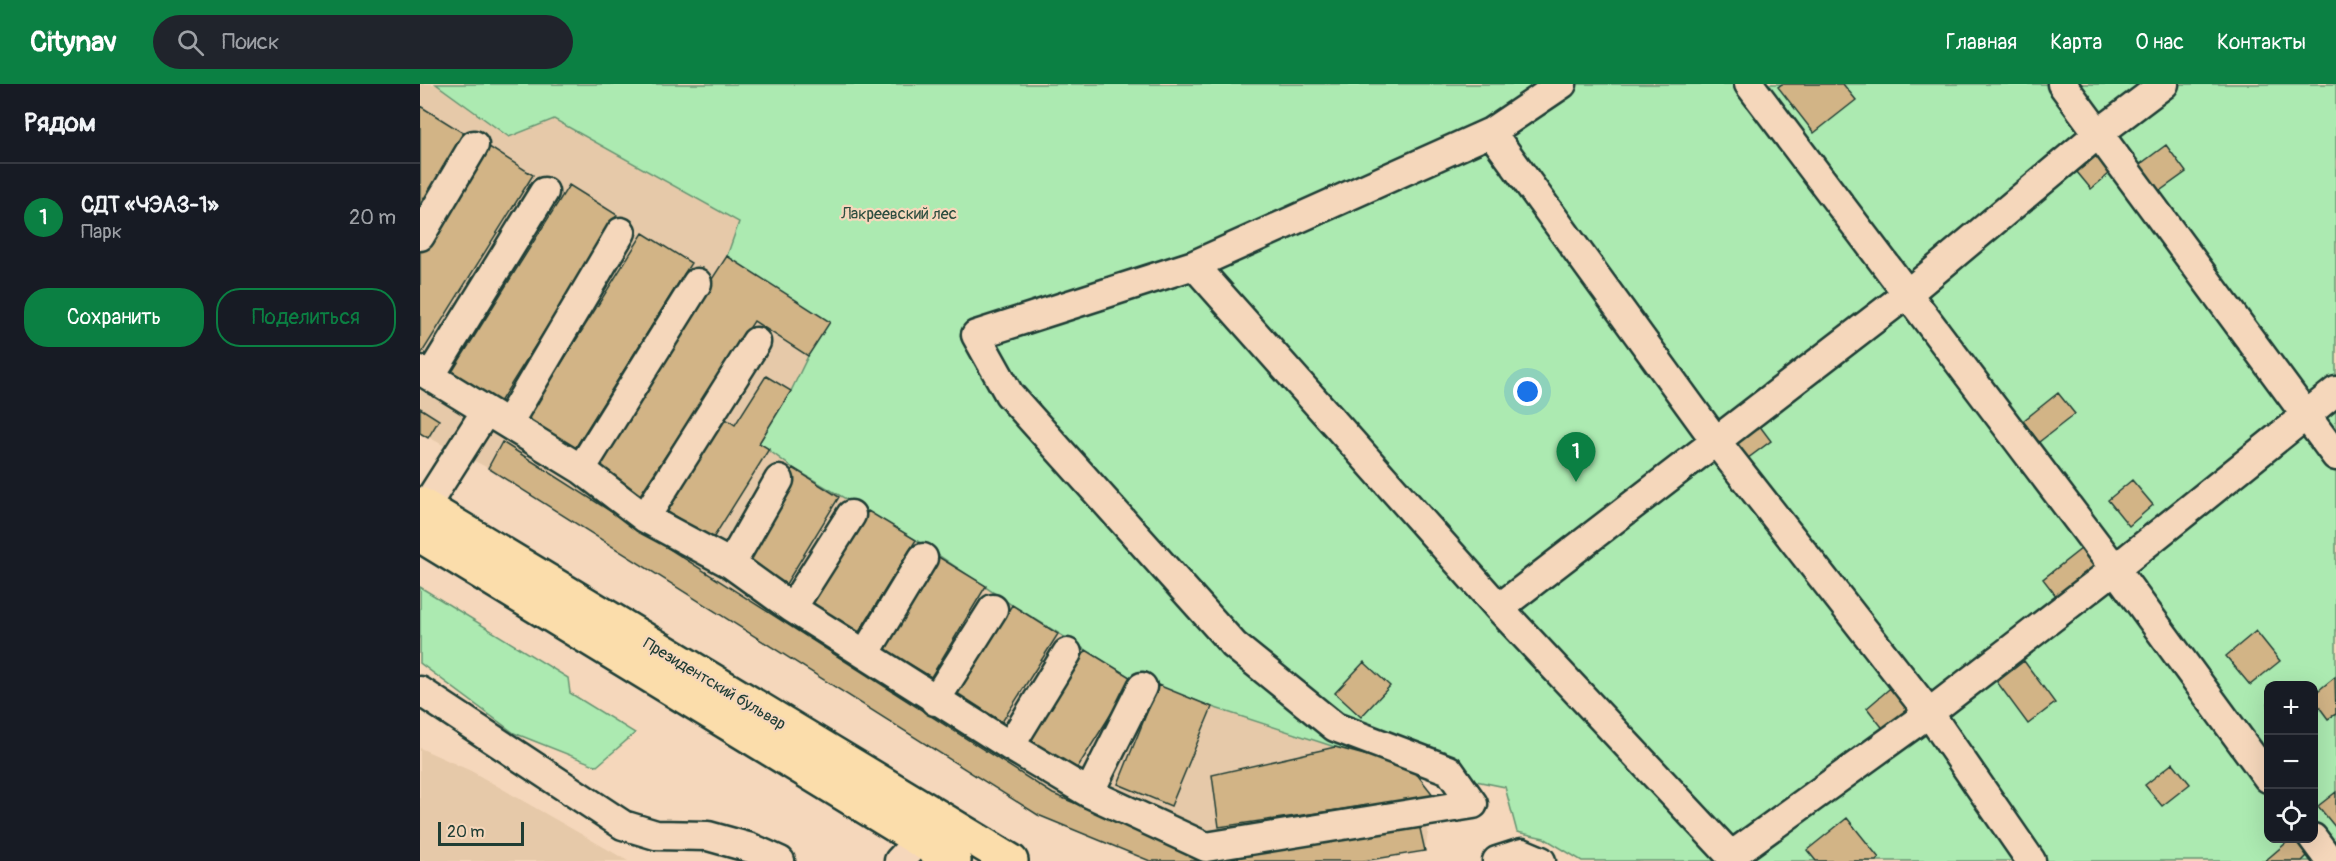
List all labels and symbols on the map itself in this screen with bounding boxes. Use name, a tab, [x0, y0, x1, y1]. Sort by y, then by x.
park label: Лакреевский лес	[840, 204, 957, 224]
your location	[1513, 377, 1542, 406]
pin: 1	[1556, 432, 1596, 482]
street label: Президентский бульвар	[640, 633, 789, 734]
scale bar	[438, 819, 524, 846]

